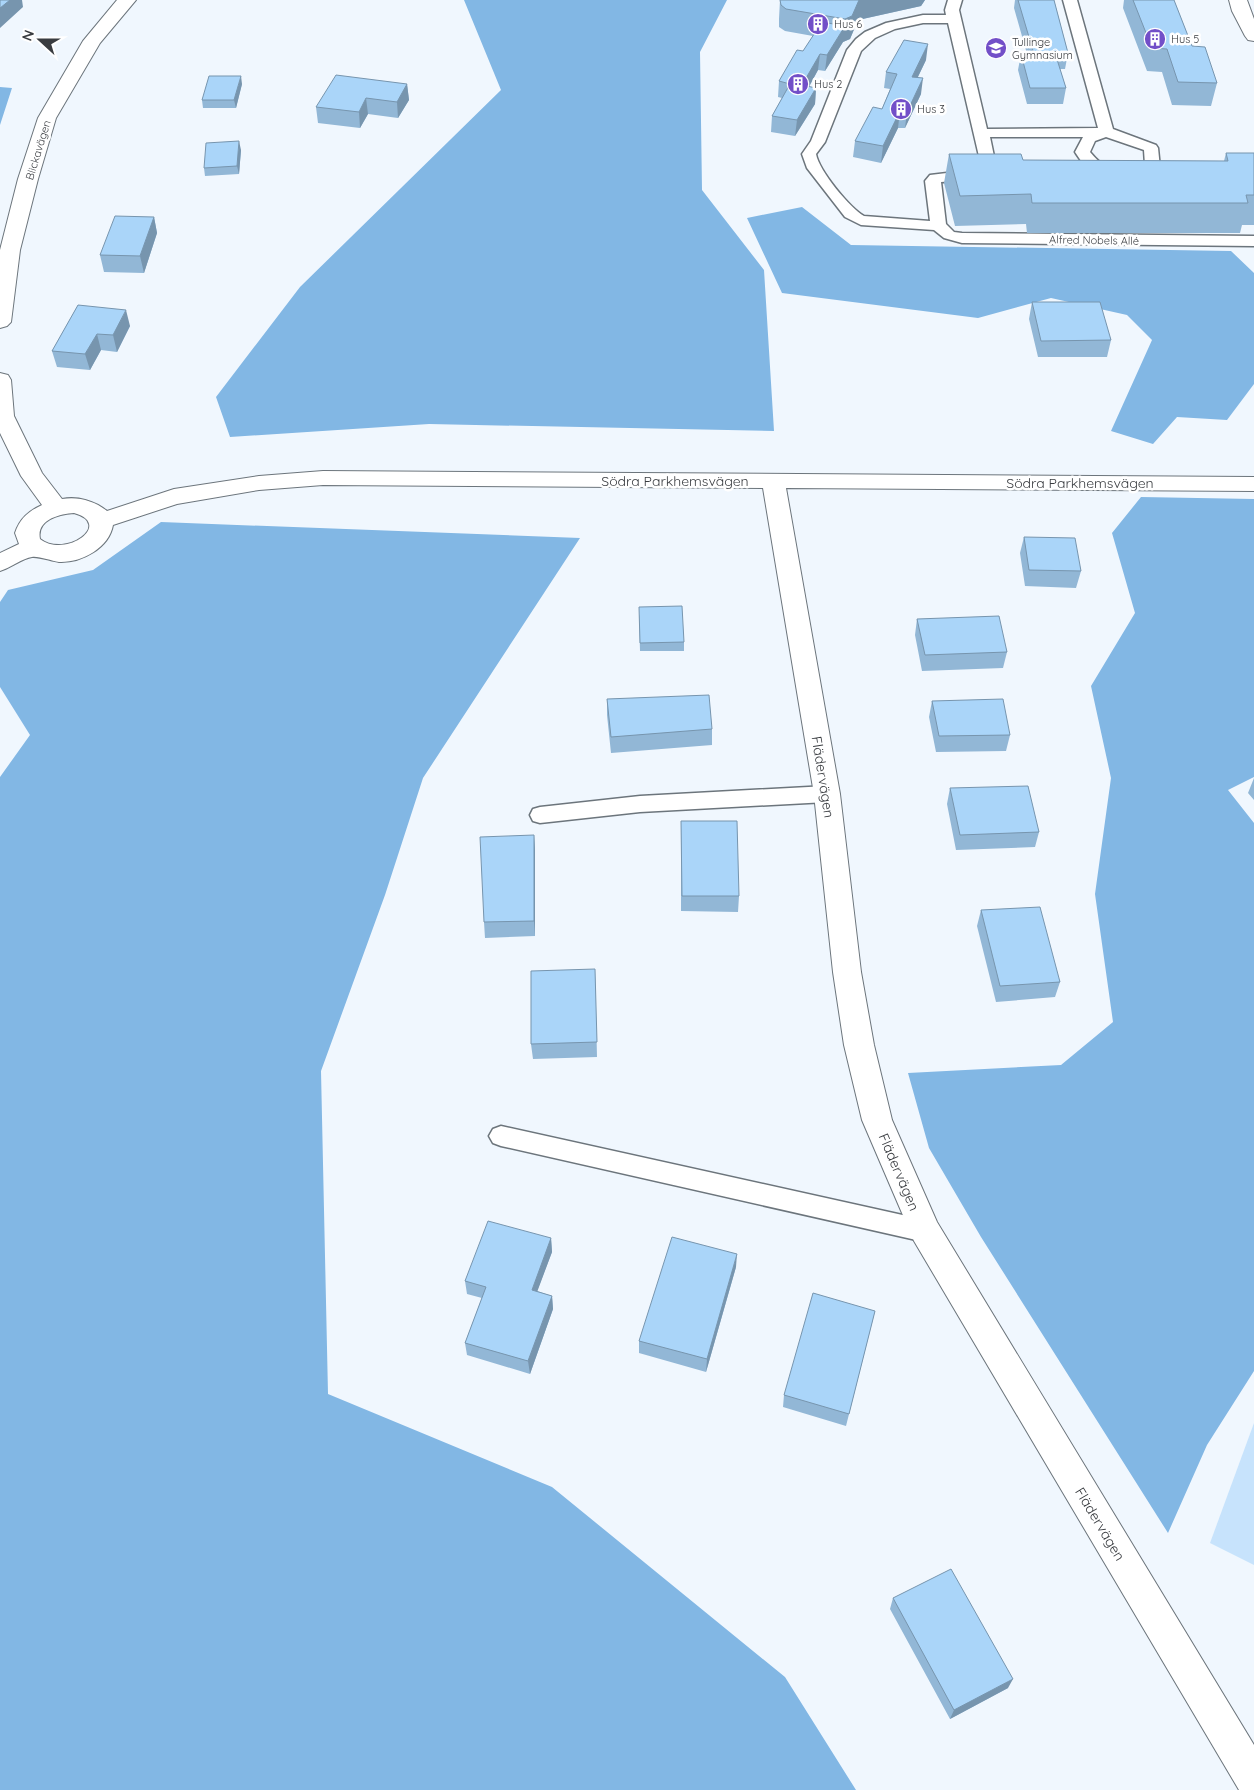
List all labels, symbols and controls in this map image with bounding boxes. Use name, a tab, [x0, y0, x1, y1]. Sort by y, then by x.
building icon: Hus 6	[806, 12, 830, 36]
north arrow	[15, 15, 65, 65]
place label: Hus 6	[834, 17, 862, 31]
text: N	[18, 27, 38, 43]
building icon: Hus 5	[1143, 27, 1167, 51]
place label: Hus 5	[1171, 32, 1199, 46]
place label: Tullinge Gymnasium	[1012, 35, 1073, 62]
school or university icon: Tullinge Gymnasium	[984, 36, 1008, 60]
building icon: Hus 2	[786, 72, 810, 96]
place label: Hus 2	[814, 77, 842, 91]
building icon: Hus 3	[889, 97, 913, 121]
place label: Hus 3	[917, 102, 945, 116]
street label: Blickavägen	[22, 118, 54, 182]
street label: Alfred Nobels Allé	[1049, 232, 1139, 248]
street label: Södra Parkhemsvägen	[601, 472, 749, 490]
street label: Södra Parkhemsvägen	[1006, 474, 1154, 492]
street label: Flädervägen	[808, 735, 838, 819]
street label: Flädervägen	[875, 1131, 923, 1213]
street label: Flädervägen	[1071, 1484, 1129, 1564]

